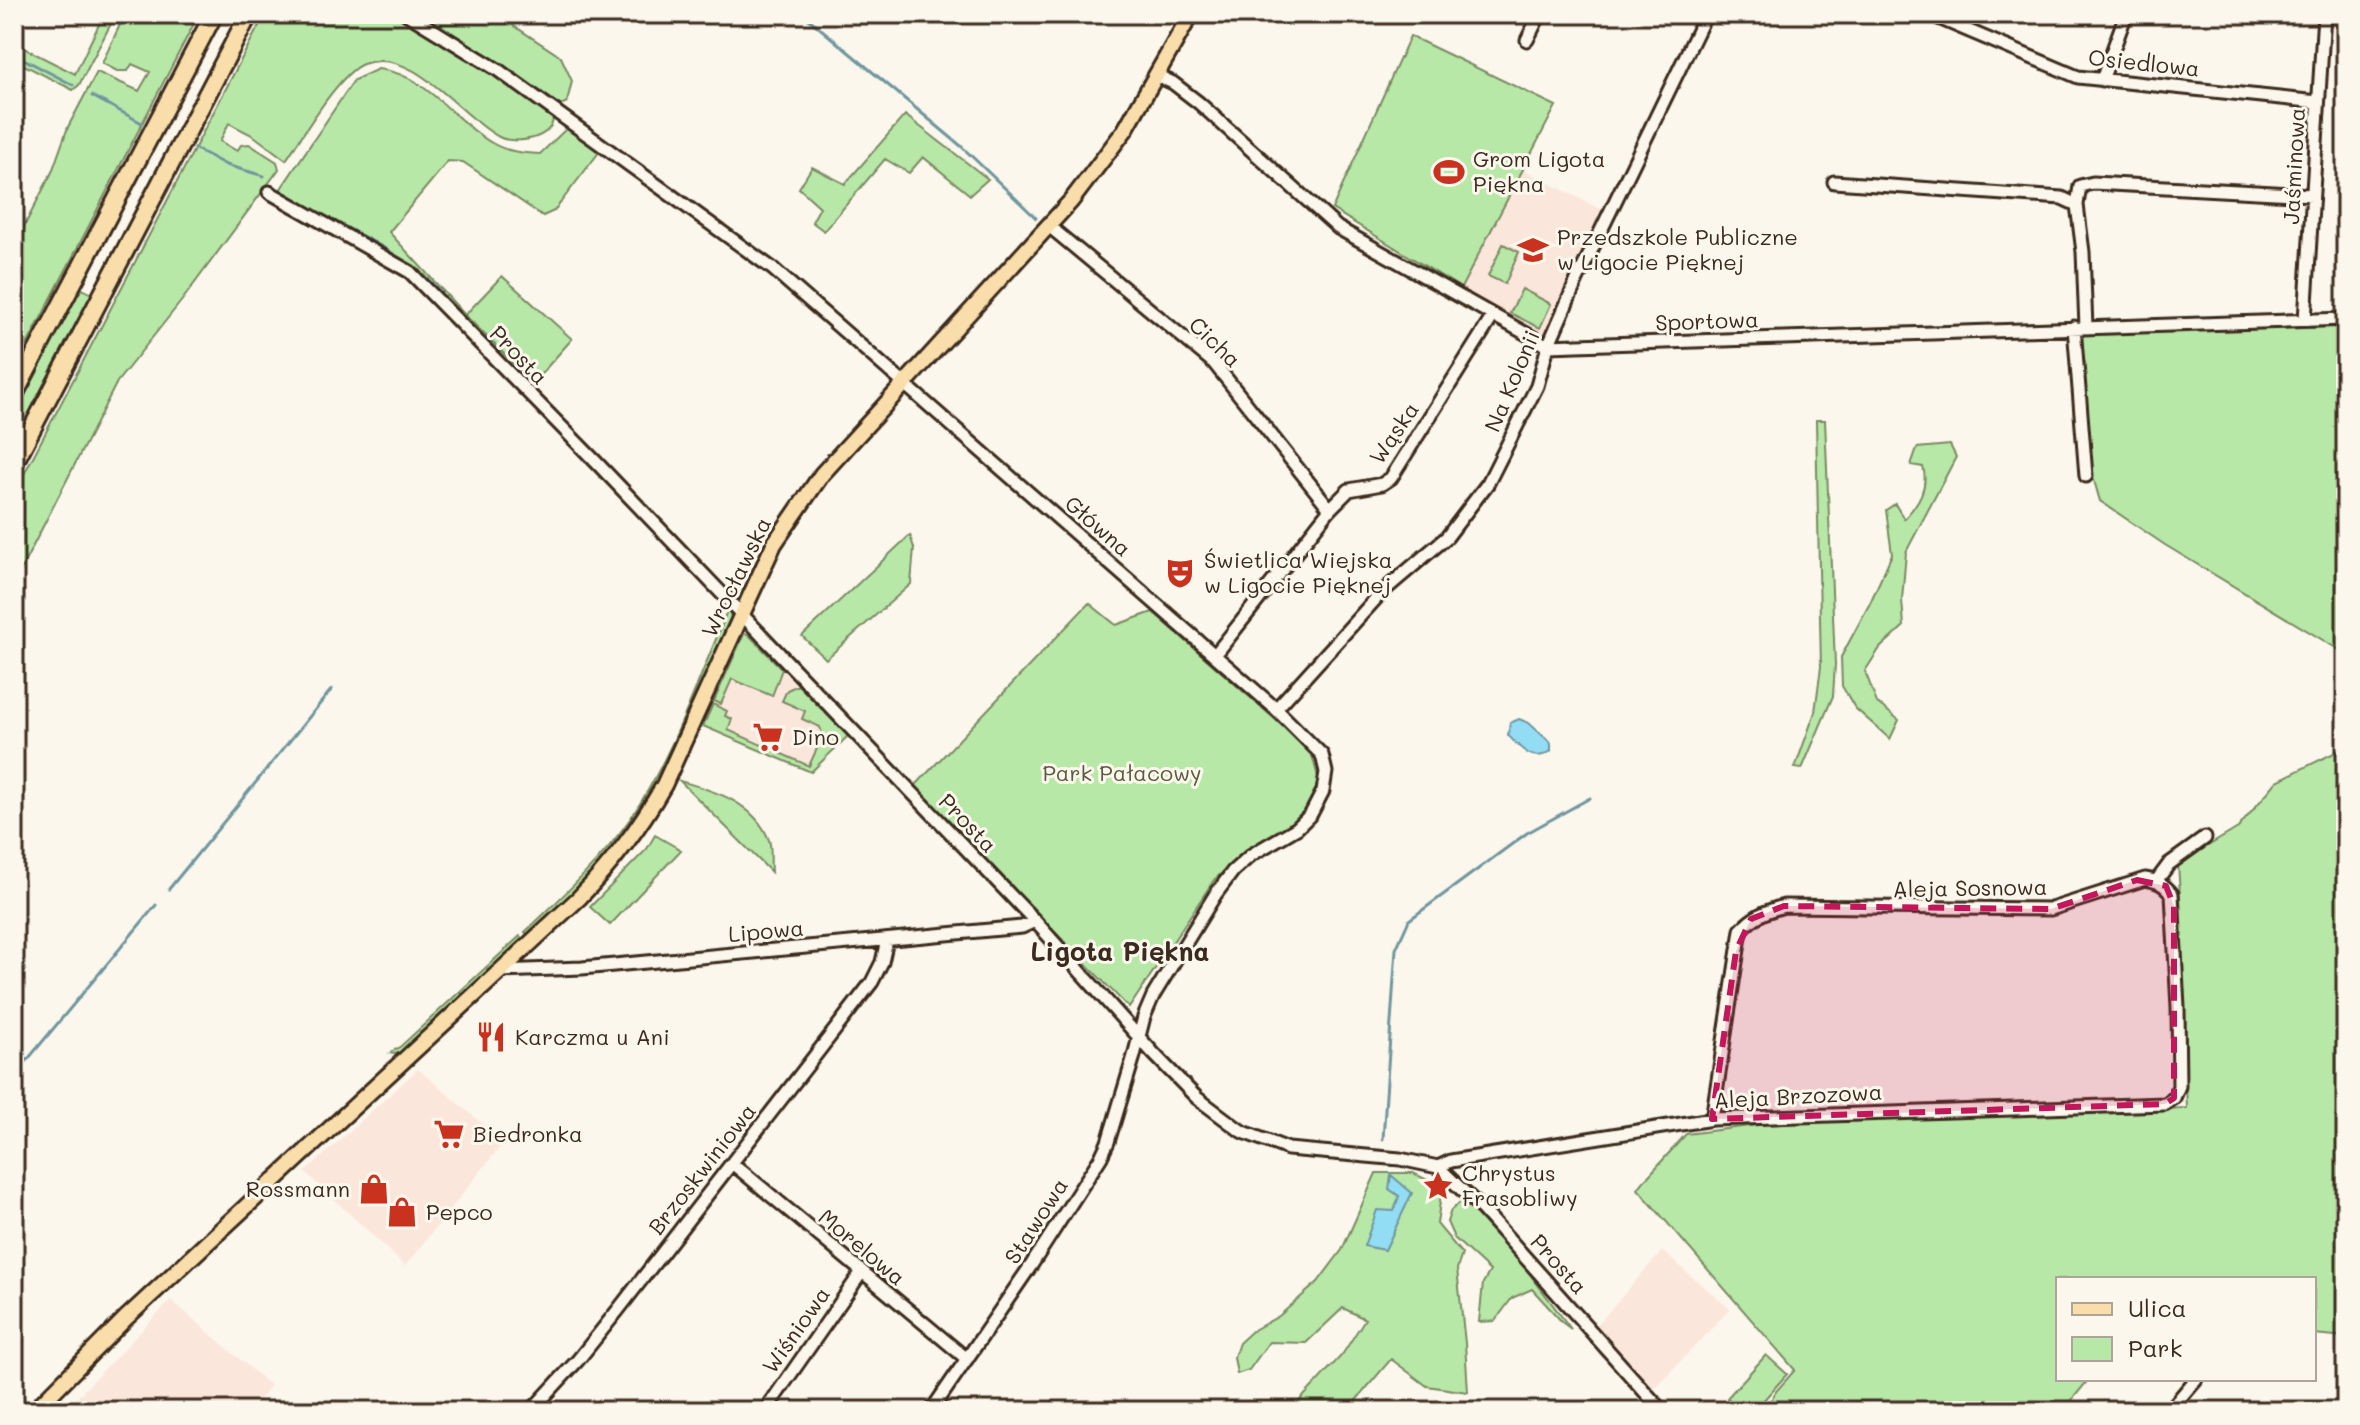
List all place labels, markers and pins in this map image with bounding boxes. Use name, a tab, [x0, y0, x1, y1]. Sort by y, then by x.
place label: Grom Ligota Piękna	[1473, 144, 1605, 198]
sports icon: Grom Ligota Piękna	[1432, 155, 1466, 189]
place label: Przedszkole Publiczne w Ligocie Pięknej	[1557, 222, 1798, 276]
school or university icon: Przedszkole Publiczne w Ligocie Pięknej	[1516, 233, 1550, 267]
place label: Świetlica Wiejska w Ligocie Pięknej	[1204, 545, 1393, 599]
theatre icon: Świetlica Wiejska w Ligocie Pięknej	[1163, 556, 1197, 590]
supermarket icon: Dino	[751, 720, 785, 754]
place label: Dino	[792, 722, 839, 751]
restaurant icon: Karczma u Ani	[474, 1020, 508, 1054]
place label: Karczma u Ani	[515, 1022, 670, 1051]
supermarket icon: Biedronka	[432, 1117, 466, 1151]
place label: Biedronka	[473, 1119, 583, 1148]
place label: Chrystus Frasobliwy	[1462, 1158, 1578, 1212]
place icon: Chrystus Frasobliwy	[1421, 1169, 1455, 1203]
shop icon: Rossmann	[357, 1172, 391, 1206]
place label: Rossmann	[246, 1174, 350, 1203]
shop icon: Pepco	[385, 1195, 419, 1229]
place label: Pepco	[426, 1197, 493, 1226]

